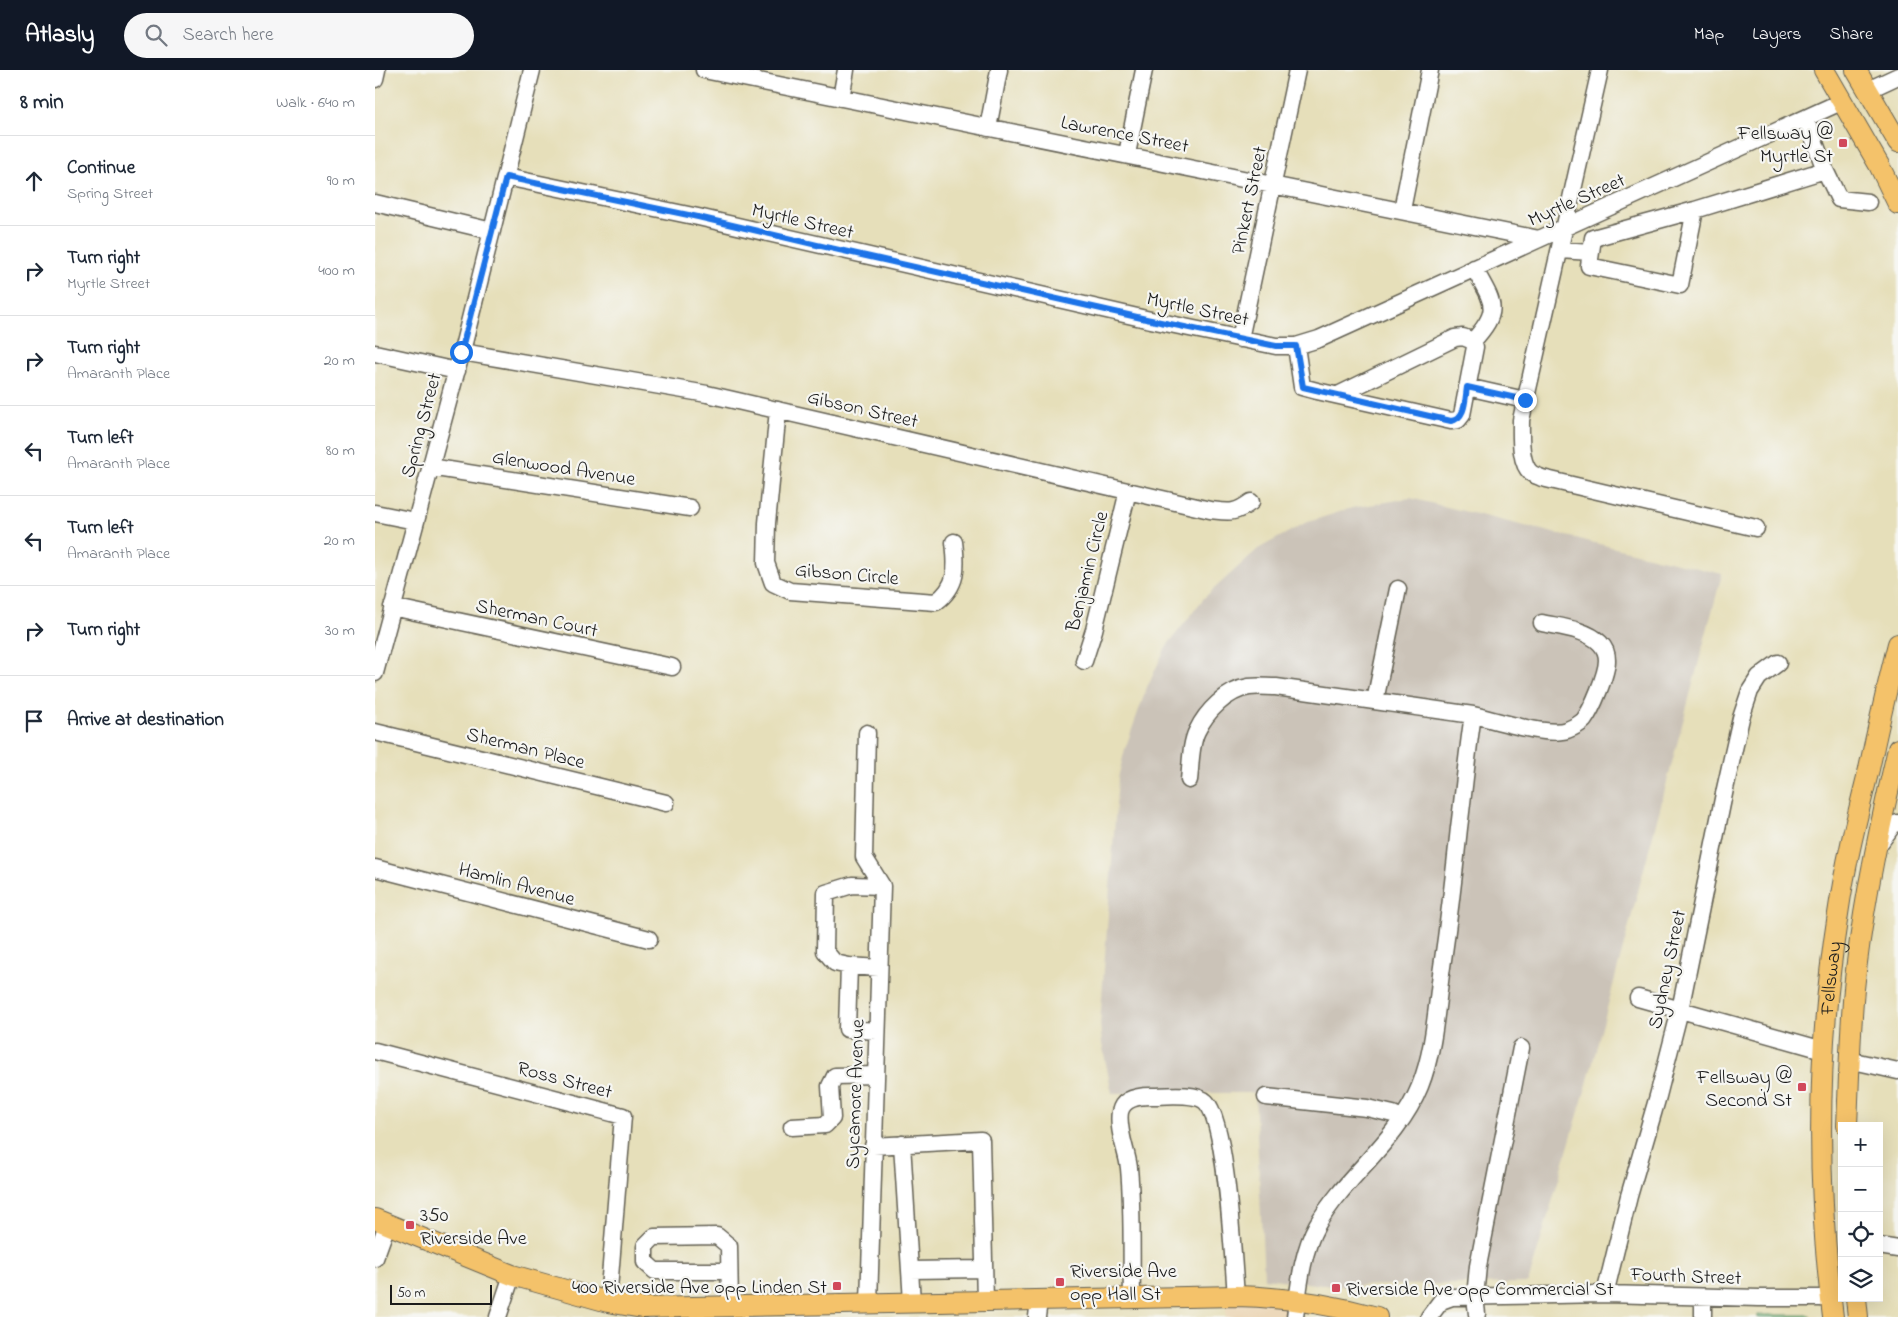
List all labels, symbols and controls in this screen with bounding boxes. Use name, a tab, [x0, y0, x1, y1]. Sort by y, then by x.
search box	[124, 13, 474, 58]
text: Atlasly	[25, 18, 94, 53]
icon: search	[142, 21, 170, 49]
text: Search here	[182, 22, 273, 49]
text: Map	[1694, 22, 1724, 48]
text: Layers	[1752, 22, 1802, 48]
text: Share	[1830, 22, 1873, 48]
text: 8 min	[20, 88, 64, 118]
text: Walk · 640 m	[276, 91, 355, 115]
street label: Lawrence Street	[1058, 109, 1191, 162]
place label: Fellsway @ Myrtle St	[1737, 120, 1833, 172]
marker: Fellsway @ Myrtle St	[1837, 137, 1849, 149]
street label: Pinkert Street	[1225, 143, 1276, 257]
text: Continue	[67, 155, 135, 182]
icon: ahead	[20, 167, 48, 195]
street label: Myrtle Street	[1524, 167, 1631, 236]
text: 90 m	[327, 169, 355, 193]
text: Spring Street	[67, 182, 153, 206]
street label: Myrtle Street	[749, 197, 857, 248]
text: Turn right	[67, 245, 140, 272]
icon: right	[20, 257, 48, 285]
text: 400 m	[318, 259, 355, 283]
text: Myrtle Street	[67, 272, 150, 296]
street label: Myrtle Street	[1144, 285, 1252, 335]
text: Turn right	[67, 335, 140, 362]
route start	[450, 341, 473, 364]
icon: right	[20, 347, 48, 375]
text: 20 m	[324, 349, 355, 373]
text: Amaranth Place	[67, 362, 170, 386]
street label: Spring Street	[394, 370, 451, 482]
street label: Gibson Street	[804, 384, 921, 437]
route end	[1514, 389, 1537, 412]
text: Turn left	[67, 425, 134, 452]
icon: left	[20, 437, 48, 465]
text: 80 m	[326, 439, 355, 463]
street label: Glenwood Avenue	[490, 444, 637, 495]
text: Amaranth Place	[67, 452, 170, 476]
street label: Benjamin Circle	[1059, 508, 1117, 636]
text: Turn left	[67, 515, 134, 542]
icon: left	[20, 527, 48, 555]
text: 20 m	[324, 529, 355, 553]
text: Amaranth Place	[67, 542, 170, 566]
street label: Gibson Circle	[794, 557, 900, 594]
street label: Sherman Court	[473, 592, 601, 647]
icon: right	[20, 617, 48, 645]
text: Turn right	[67, 617, 140, 644]
text: 30 m	[325, 619, 355, 643]
icon: arrive	[20, 707, 48, 735]
text: Arrive at destination	[67, 707, 224, 734]
street label: Sherman Place	[463, 721, 588, 778]
street label: Hamlin Avenue	[455, 856, 578, 915]
street label: Sydney Street	[1642, 907, 1695, 1032]
street label: Fellsway	[1814, 940, 1851, 1017]
street label: Sycamore Avenue	[839, 1019, 874, 1170]
street label: Ross Street	[514, 1055, 615, 1108]
place label: Fellsway @ Second St	[1696, 1064, 1792, 1116]
marker: Fellsway @ Second St	[1796, 1081, 1808, 1093]
map controls	[1838, 1122, 1883, 1302]
button: +	[1838, 1122, 1883, 1167]
button: −	[1838, 1167, 1883, 1212]
place label: 350 Riverside Ave	[420, 1202, 527, 1254]
button: locate	[1838, 1212, 1883, 1257]
marker: 350 Riverside Ave	[404, 1219, 416, 1231]
button: layers	[1838, 1257, 1883, 1302]
place label: Riverside Ave opp Hall St	[1070, 1258, 1177, 1310]
street label: Fourth Street	[1629, 1261, 1742, 1294]
place label: 400 Riverside Ave opp Linden St	[572, 1274, 827, 1303]
marker: Riverside Ave opp Hall St	[1054, 1276, 1066, 1288]
place label: Riverside Ave opp Commercial St	[1346, 1276, 1614, 1305]
marker: 400 Riverside Ave opp Linden St	[831, 1280, 843, 1292]
scale bar	[390, 1282, 493, 1305]
marker: Riverside Ave opp Commercial St	[1330, 1282, 1342, 1294]
text: 50 m	[397, 1283, 425, 1304]

